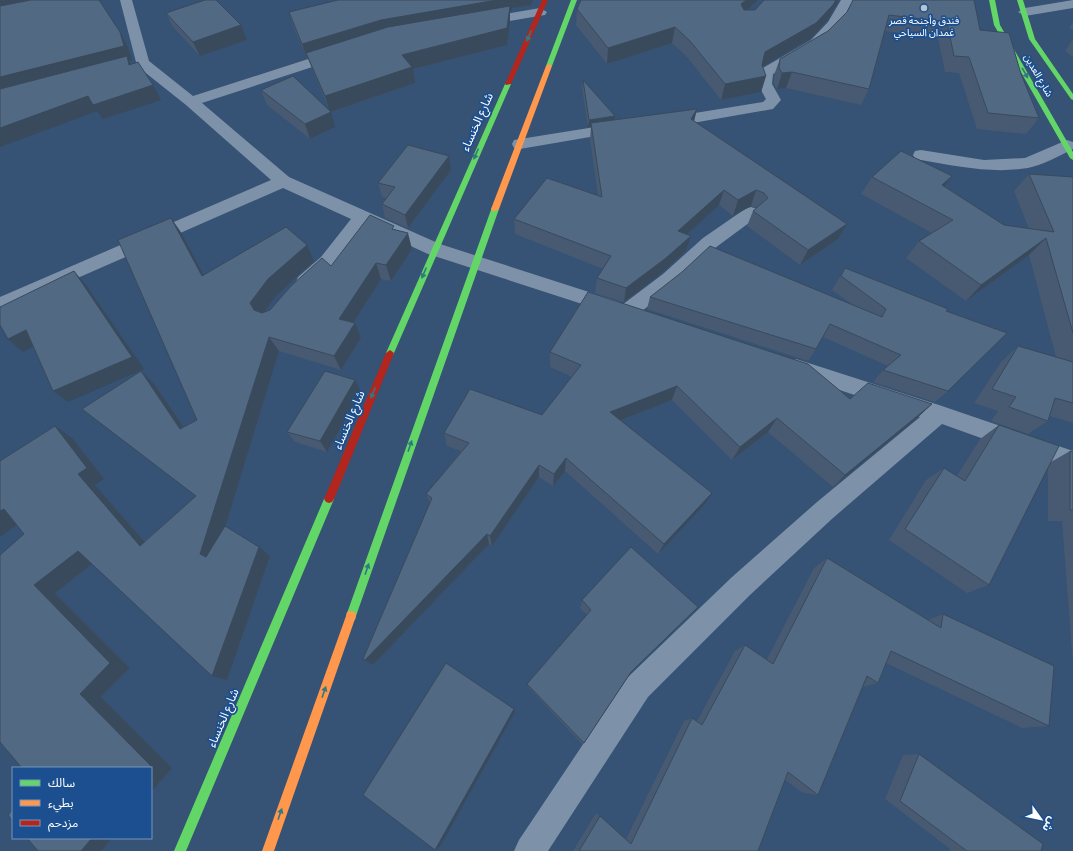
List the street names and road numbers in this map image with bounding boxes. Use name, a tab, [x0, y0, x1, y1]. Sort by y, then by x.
street label: شارع العدين	[1020, 52, 1056, 100]
street label: شارع الخنساء	[457, 90, 498, 154]
street label: شارع الخنساء	[329, 388, 369, 452]
street label: شارع الخنساء	[203, 686, 243, 750]

